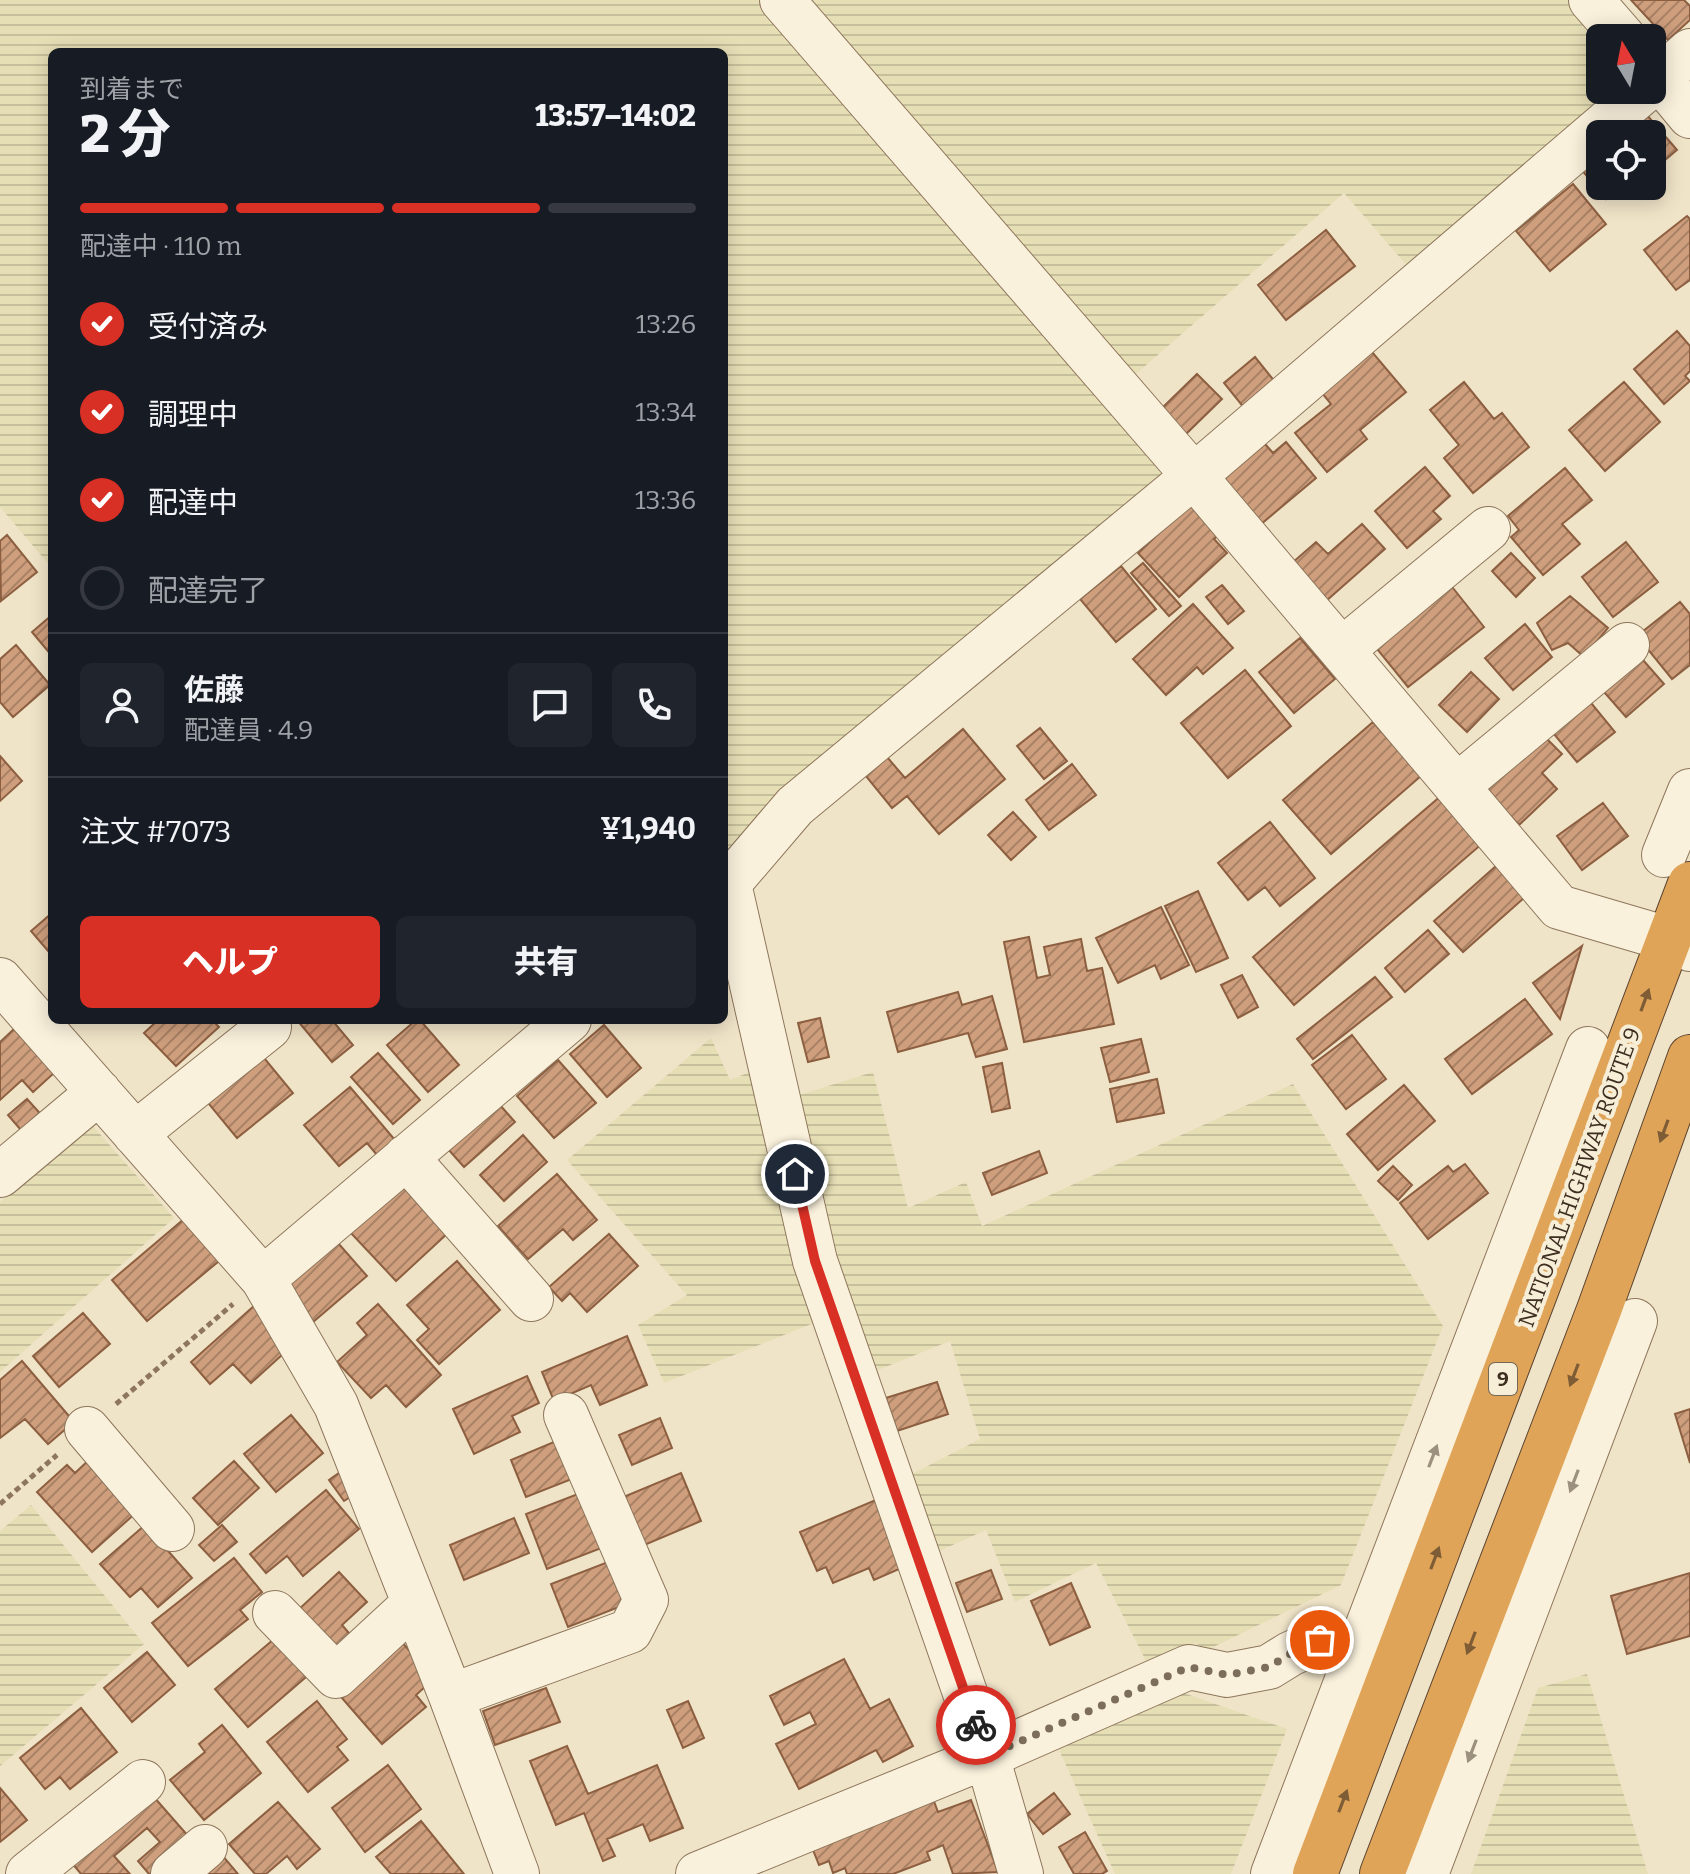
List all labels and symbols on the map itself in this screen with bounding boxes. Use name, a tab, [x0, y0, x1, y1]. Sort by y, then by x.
north arrow	[1586, 24, 1666, 104]
one-way arrow	[1639, 988, 1652, 1012]
street label: NATIONAL HIGHWAY ROUTE 9	[1513, 1024, 1646, 1331]
one-way arrow	[1657, 1119, 1669, 1143]
pin	[761, 1140, 829, 1208]
road number: 9	[1489, 1363, 1517, 1395]
one-way arrow	[1567, 1363, 1580, 1387]
one-way arrow	[1427, 1444, 1440, 1468]
one-way arrow	[1567, 1469, 1580, 1493]
one-way arrow	[1429, 1546, 1442, 1570]
pin	[1286, 1606, 1354, 1674]
one-way arrow	[1464, 1632, 1477, 1656]
courier	[936, 1685, 1016, 1765]
one-way arrow	[1465, 1739, 1478, 1763]
one-way arrow	[1337, 1789, 1350, 1813]

